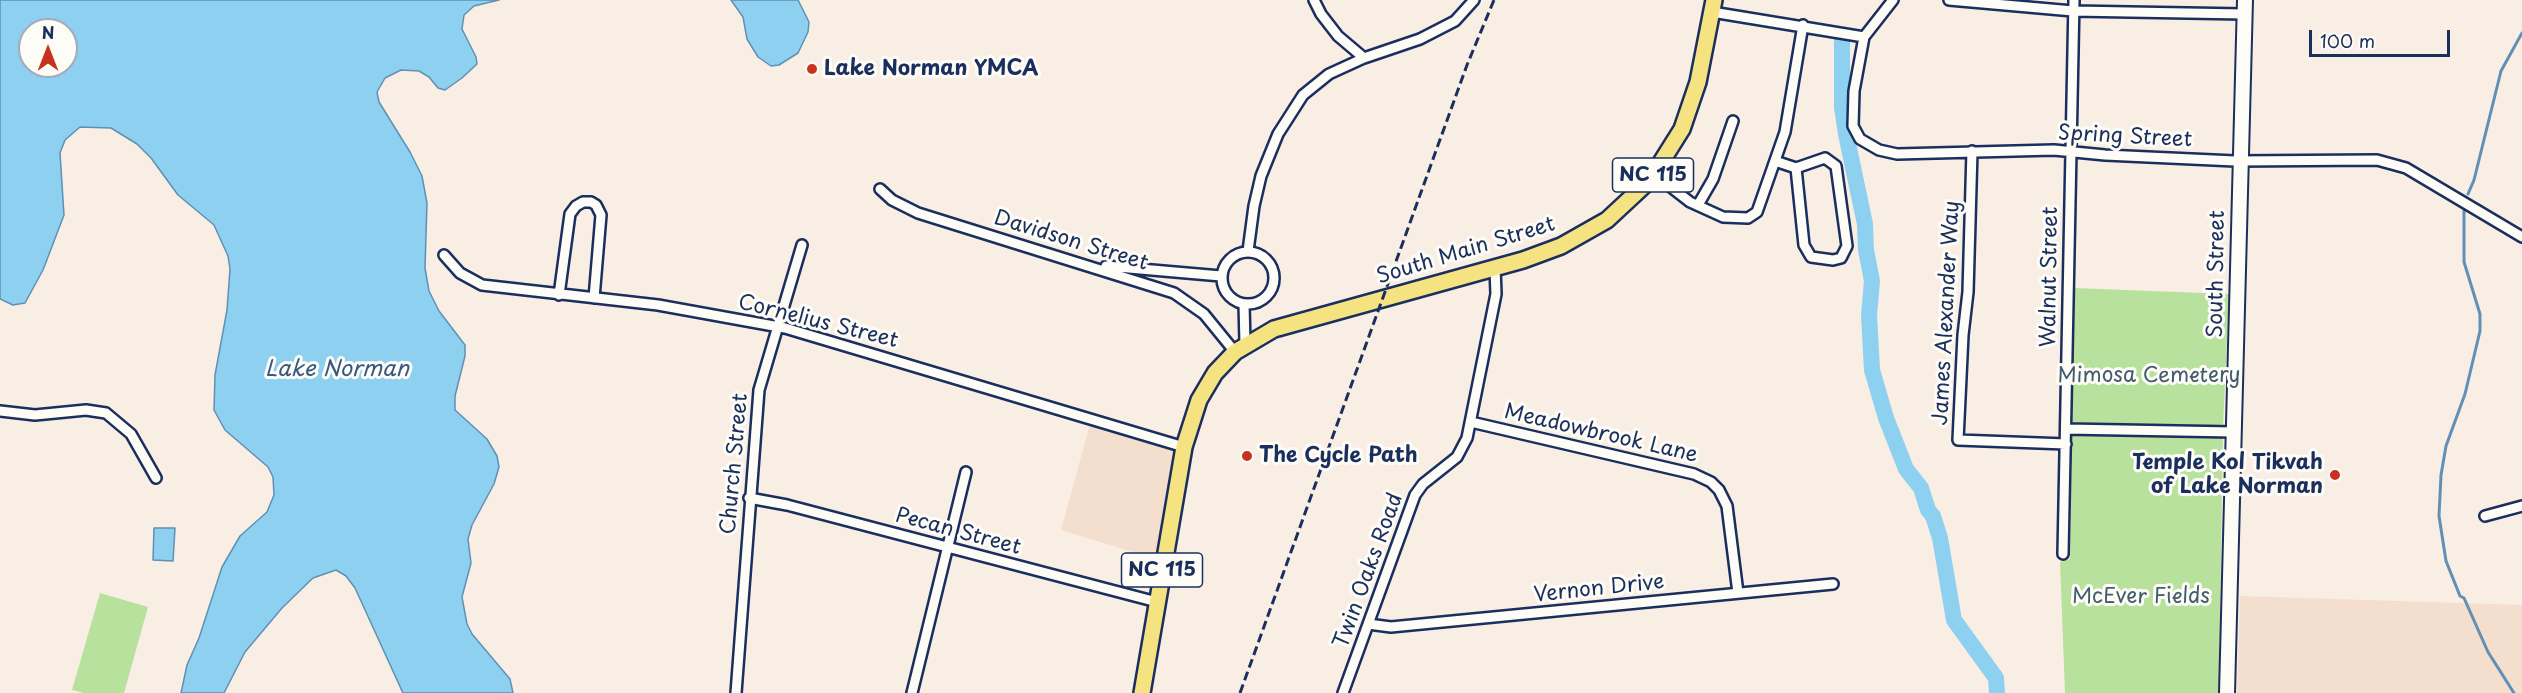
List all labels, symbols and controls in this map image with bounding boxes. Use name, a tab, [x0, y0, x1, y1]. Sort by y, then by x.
north arrow	[18, 18, 78, 78]
scale bar	[2312, 18, 2453, 56]
text: N	[42, 20, 54, 44]
text: 100 m	[2320, 27, 2375, 54]
place label: Lake Norman YMCA	[824, 56, 1038, 82]
marker: Lake Norman YMCA	[805, 62, 819, 76]
street label: Spring Street	[2057, 121, 2193, 153]
road number: NC 115	[1612, 158, 1694, 192]
street label: James Alexander Way	[1929, 200, 1965, 426]
street label: Davidson Street	[991, 206, 1151, 276]
street label: Walnut Street	[2036, 206, 2064, 348]
street label: South Street	[2203, 210, 2231, 338]
street label: South Main Street	[1374, 212, 1558, 290]
street label: Cornelius Street	[735, 290, 901, 354]
water label: Lake Norman	[265, 357, 409, 383]
park label: Mimosa Cemetery	[2057, 363, 2241, 389]
street label: Church Street	[716, 392, 754, 536]
street label: Meadowbrook Lane	[1502, 399, 1700, 469]
place label: The Cycle Path	[1259, 443, 1418, 469]
marker: The Cycle Path	[1240, 449, 1254, 463]
place label: Temple Kol Tikvah of Lake Norman	[2132, 450, 2323, 500]
marker: Temple Kol Tikvah of Lake Norman	[2328, 468, 2342, 482]
street label: Twin Oaks Road	[1329, 490, 1409, 652]
street label: Pecan Street	[893, 503, 1023, 561]
road number: NC 115	[1122, 553, 1202, 587]
street label: Vernon Drive	[1532, 570, 1666, 608]
park label: McEver Fields	[2072, 584, 2210, 610]

